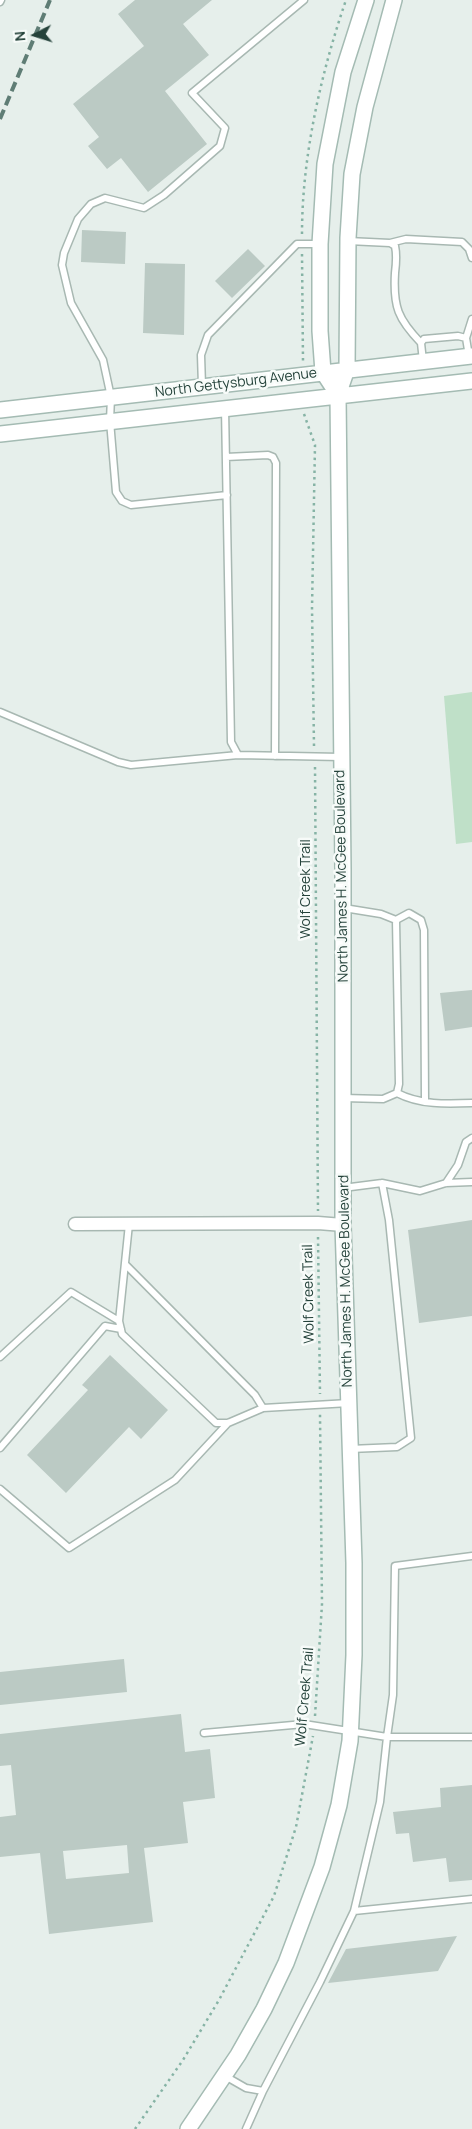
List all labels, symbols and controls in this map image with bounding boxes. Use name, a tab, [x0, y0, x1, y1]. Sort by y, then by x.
north arrow	[10, 10, 60, 60]
text: N	[10, 31, 29, 42]
street label: North Gettysburg Avenue	[154, 365, 318, 401]
street label: North James H. McGee Boulevard	[332, 770, 352, 982]
street label: Wolf Creek Trail	[298, 839, 314, 939]
street label: North James H. McGee Boulevard	[336, 1175, 356, 1387]
street label: Wolf Creek Trail	[300, 1244, 318, 1344]
street label: Wolf Creek Trail	[292, 1647, 318, 1747]

